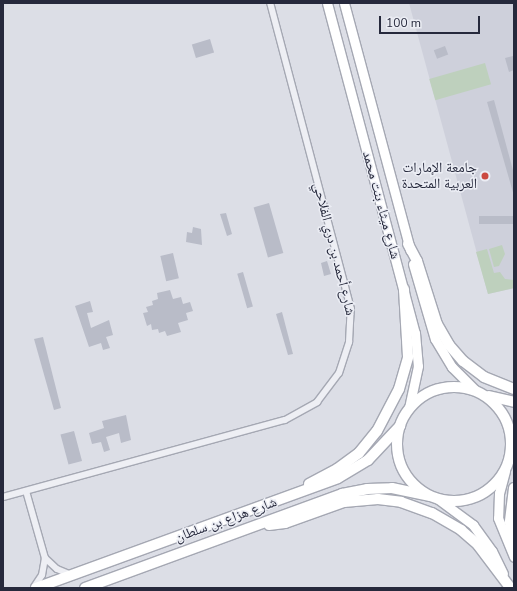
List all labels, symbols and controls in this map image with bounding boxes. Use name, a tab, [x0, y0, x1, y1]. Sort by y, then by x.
scale bar	[381, 8, 482, 34]
text: 100 m	[386, 15, 421, 31]
street label: شارع ميثاء بنت محمد	[359, 149, 403, 261]
place label: جامعة الإمارات العربية المتحدة	[402, 160, 477, 192]
marker: جامعة الإمارات العربية المتحدة	[480, 171, 490, 181]
street label: شارع أحمد بن دري الفلاحي	[309, 181, 359, 317]
street label: شارع هزاع بن سلطان	[173, 494, 279, 546]

